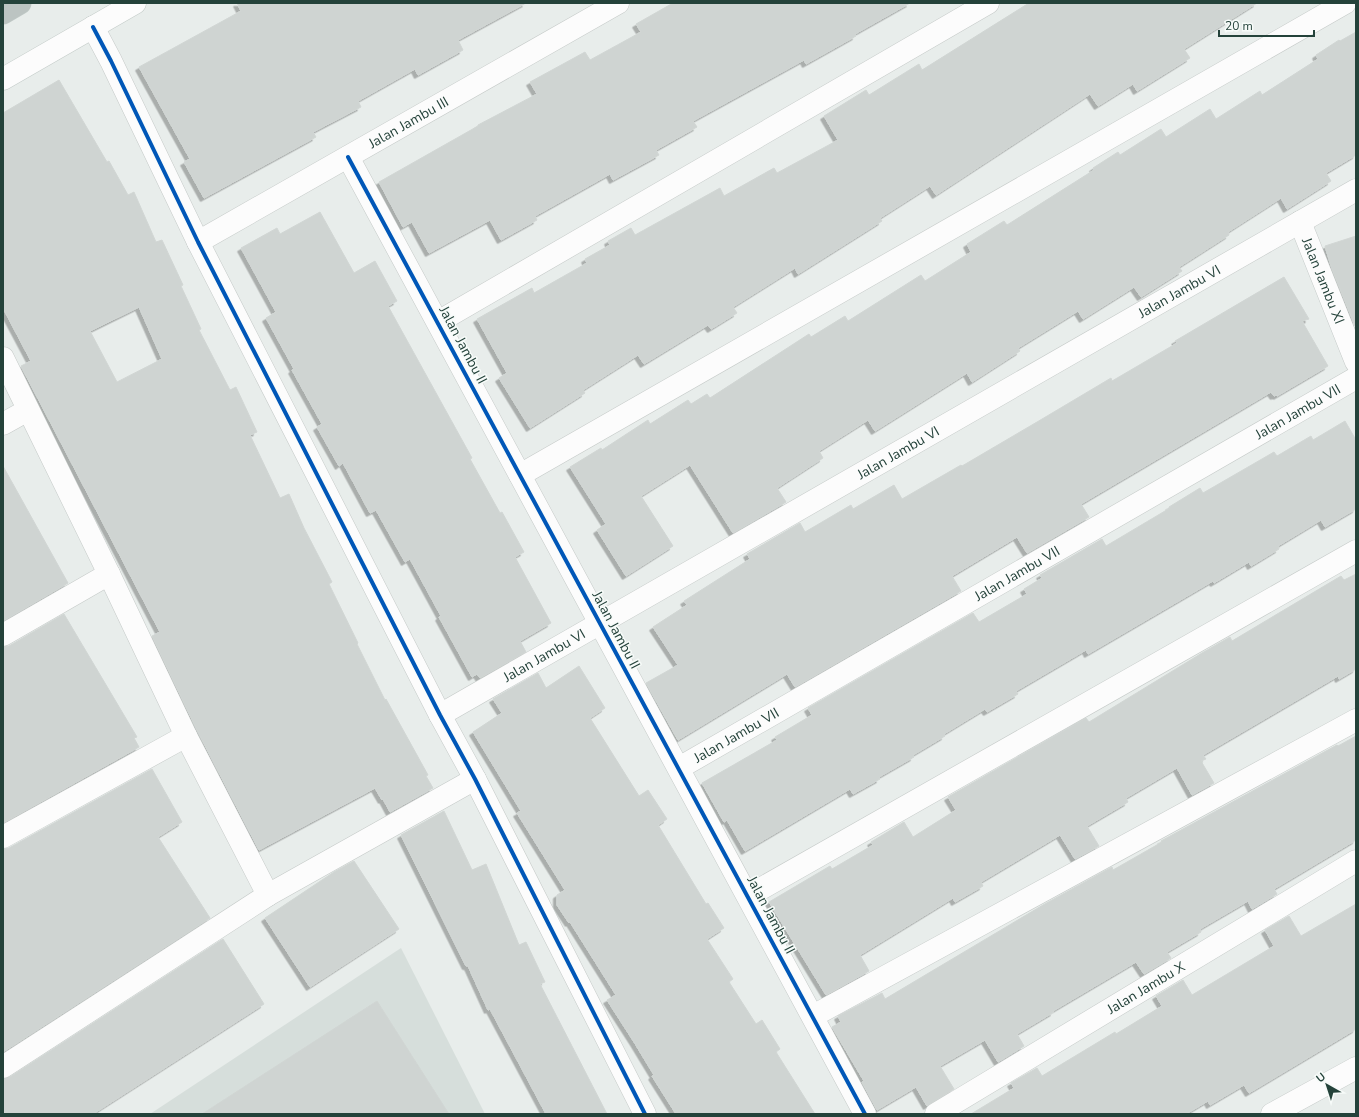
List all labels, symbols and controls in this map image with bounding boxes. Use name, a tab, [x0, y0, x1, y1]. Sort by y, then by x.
scale bar	[1219, 12, 1314, 38]
text: 20 m	[1225, 18, 1253, 34]
street label: Jalan Jambu III	[364, 92, 452, 153]
street label: Jalan Jambu XI	[1297, 234, 1349, 326]
street label: Jalan Jambu VI	[1134, 260, 1224, 323]
street label: Jalan Jambu II	[434, 302, 492, 387]
street label: Jalan Jambu VII	[1251, 380, 1344, 444]
street label: Jalan Jambu VI	[853, 421, 943, 484]
street label: Jalan Jambu VII	[970, 541, 1063, 606]
street label: Jalan Jambu II	[587, 587, 645, 672]
street label: Jalan Jambu VI	[499, 624, 589, 687]
street label: Jalan Jambu VII	[689, 703, 782, 768]
street label: Jalan Jambu II	[742, 872, 800, 957]
street label: Jalan Jambu X	[1102, 957, 1188, 1019]
north arrow	[1307, 1065, 1347, 1105]
text: U	[1313, 1069, 1329, 1086]

